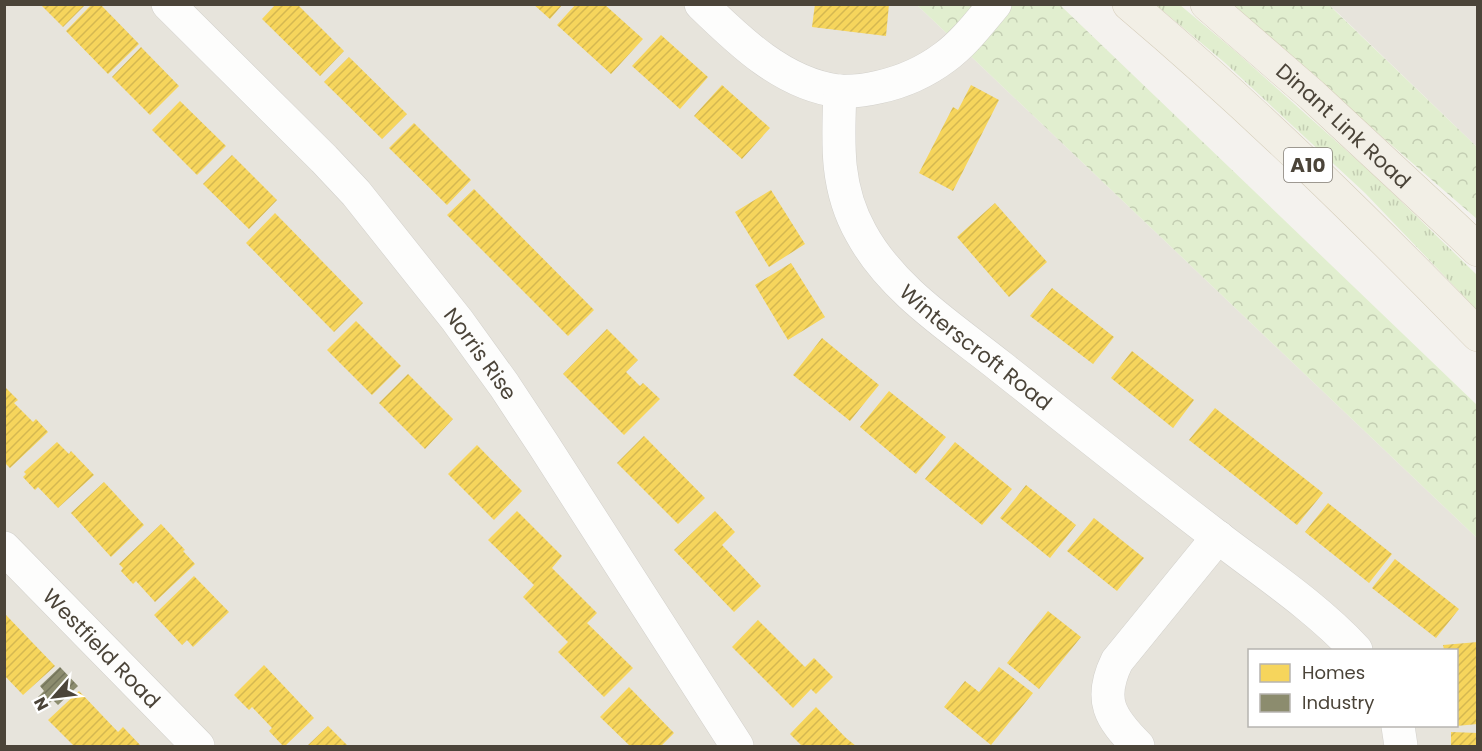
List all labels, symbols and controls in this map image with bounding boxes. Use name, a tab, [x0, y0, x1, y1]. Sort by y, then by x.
street label: Dinant Link Road	[1270, 56, 1418, 195]
road number: A10	[1284, 148, 1332, 182]
street label: Winterscroft Road	[894, 277, 1058, 417]
street label: Norris Rise	[438, 301, 524, 405]
street label: Westfield Road	[37, 582, 167, 714]
legend	[1248, 649, 1458, 727]
text: Homes	[1302, 660, 1365, 685]
north arrow	[24, 667, 84, 727]
text: Industry	[1302, 690, 1374, 715]
text: N	[28, 693, 54, 715]

